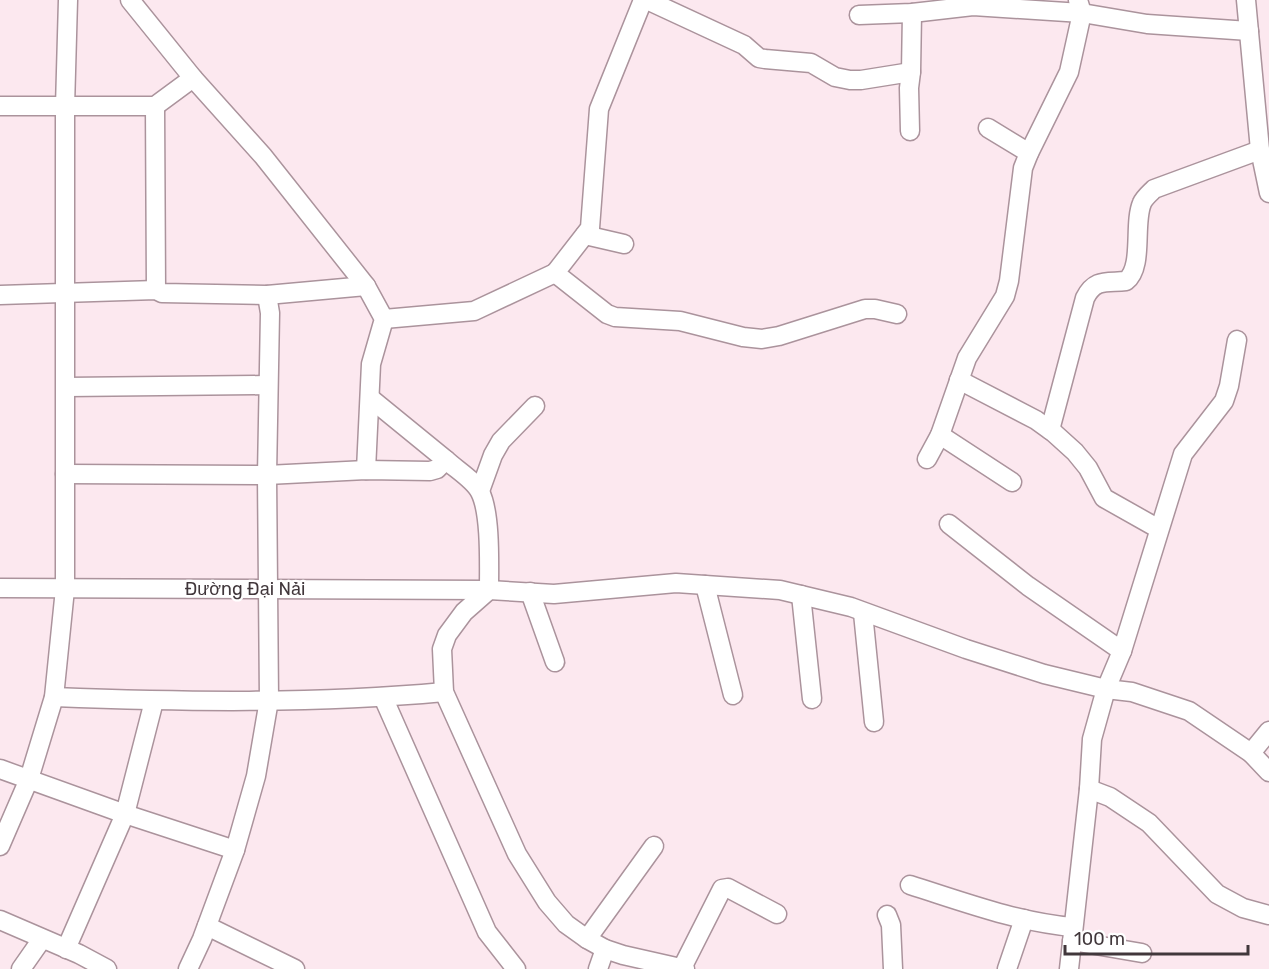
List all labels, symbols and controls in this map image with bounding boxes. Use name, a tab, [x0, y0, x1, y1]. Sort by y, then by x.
street label: Đường Đại Nải	[185, 578, 305, 600]
scale bar	[1065, 918, 1248, 956]
text: 100 m	[1074, 928, 1125, 950]

